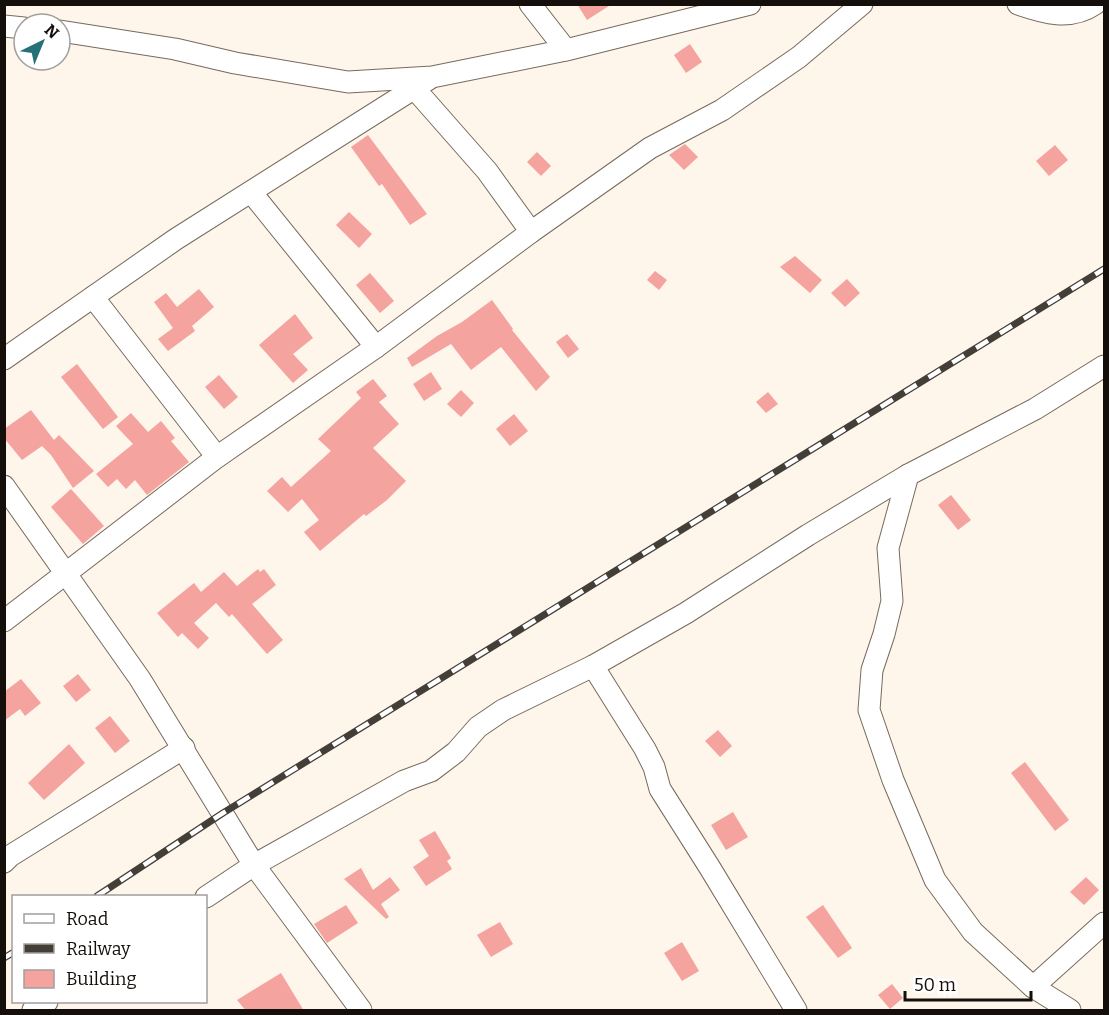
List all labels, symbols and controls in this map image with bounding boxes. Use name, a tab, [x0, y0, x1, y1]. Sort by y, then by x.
north arrow	[12, 12, 72, 72]
text: N	[41, 20, 63, 43]
legend	[12, 895, 207, 1003]
text: Road	[66, 908, 109, 930]
text: Railway	[66, 938, 131, 960]
scale bar	[905, 964, 1031, 1002]
text: Building	[66, 968, 137, 990]
text: 50 m	[914, 974, 956, 996]

